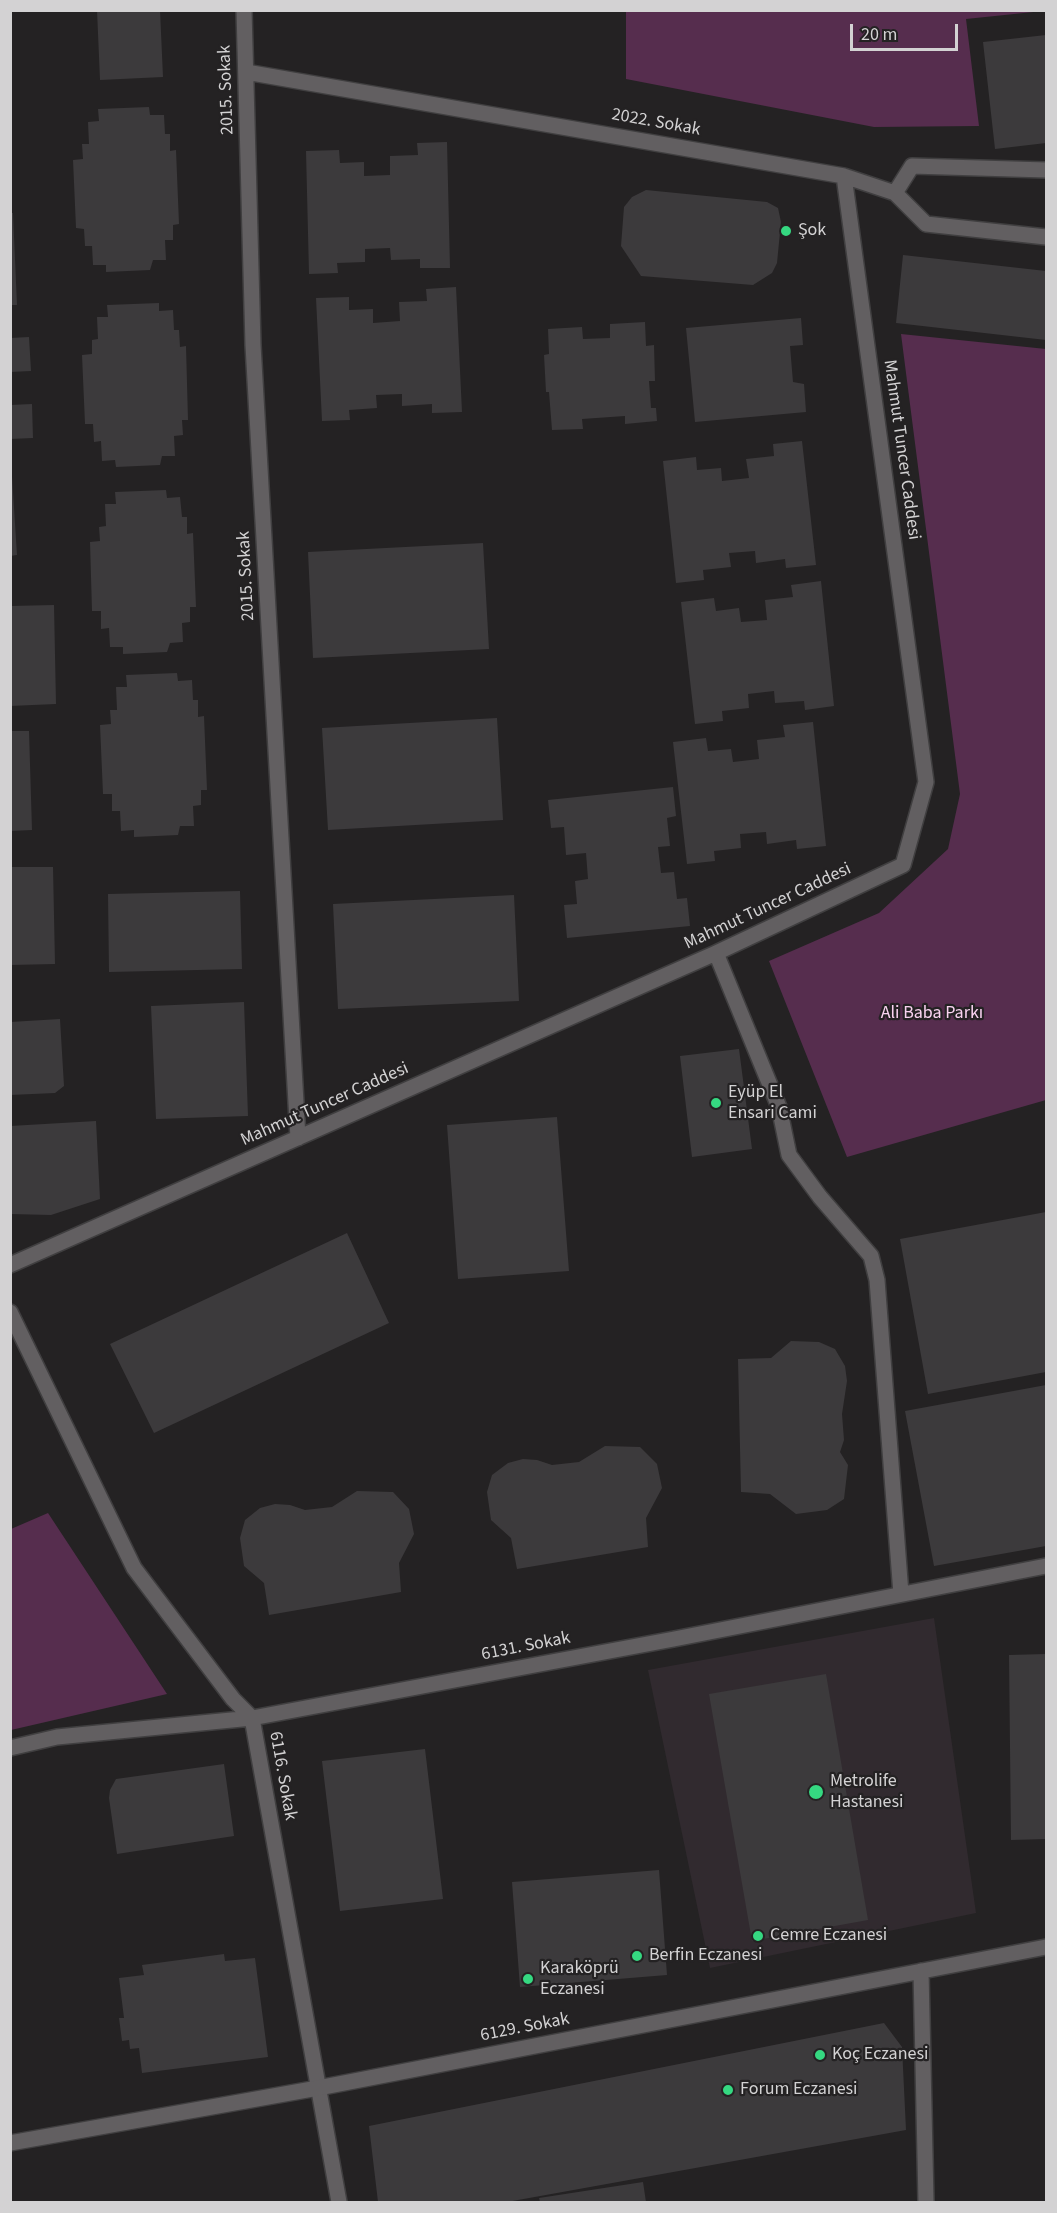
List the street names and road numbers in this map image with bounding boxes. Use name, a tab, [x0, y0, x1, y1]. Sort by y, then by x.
street label: 2015. Sokak	[215, 45, 239, 135]
street label: 2022. Sokak	[610, 105, 702, 141]
street label: Mahmut Tuncer Caddesi	[878, 359, 924, 541]
street label: 2015. Sokak	[234, 531, 260, 621]
street label: Mahmut Tuncer Caddesi	[681, 859, 855, 955]
street label: Mahmut Tuncer Caddesi	[238, 1058, 412, 1152]
street label: 6131. Sokak	[480, 1628, 572, 1666]
street label: 6116. Sokak	[264, 1730, 300, 1822]
street label: 6129. Sokak	[479, 2009, 571, 2047]

